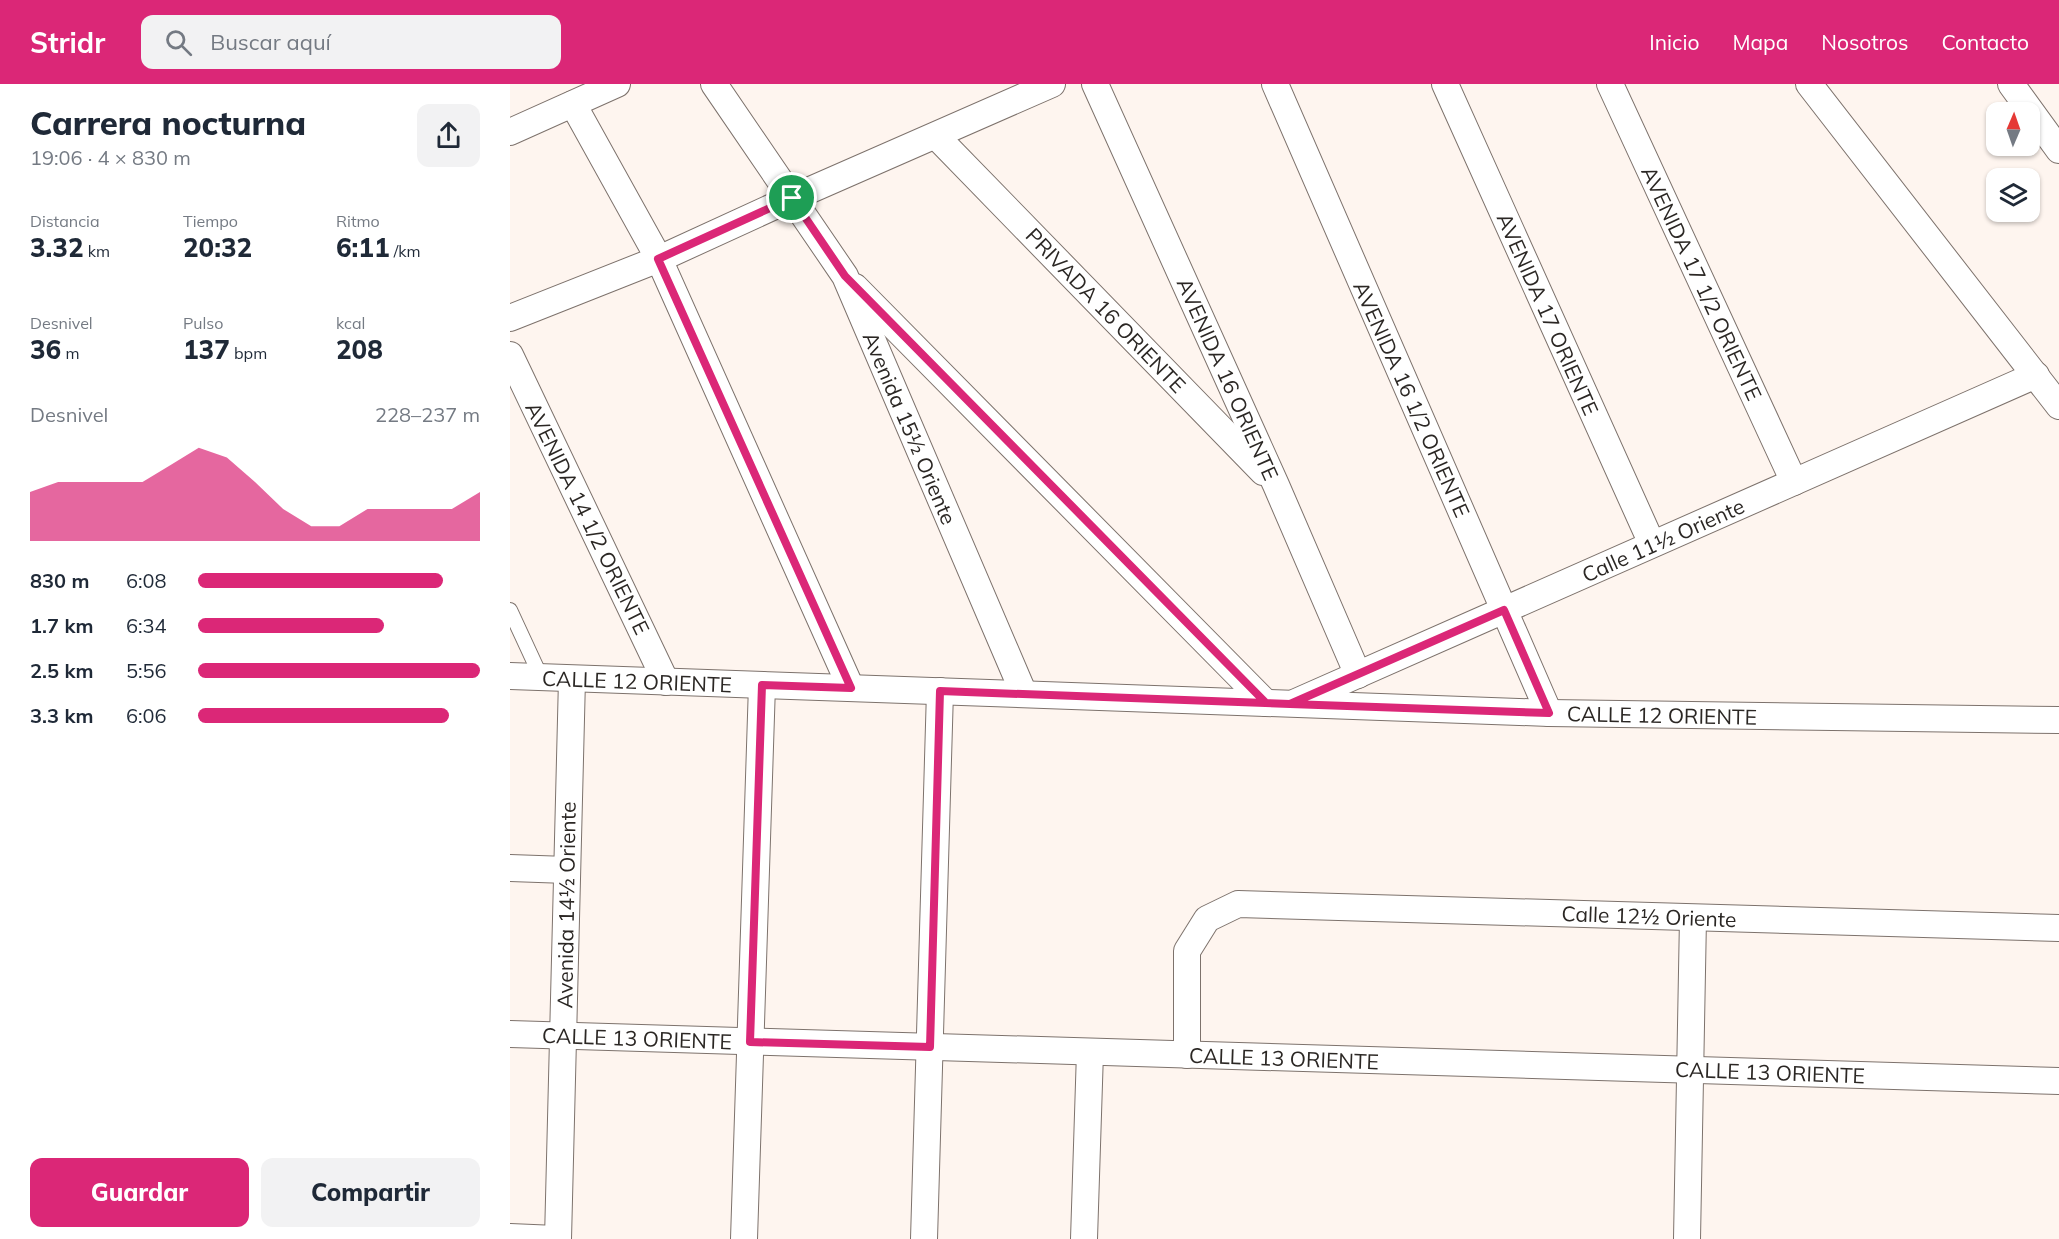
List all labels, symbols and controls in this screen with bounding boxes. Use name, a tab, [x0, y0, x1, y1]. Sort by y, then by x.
search box	[141, 15, 561, 69]
text: Stridr	[30, 25, 105, 60]
icon: search	[162, 26, 195, 59]
text: Buscar aquí	[210, 28, 331, 56]
text: Inicio	[1649, 29, 1699, 55]
text: Mapa	[1732, 29, 1788, 55]
text: Nosotros	[1821, 29, 1908, 55]
text: Contacto	[1941, 29, 2029, 55]
text: Carrera nocturna	[30, 102, 306, 143]
north arrow	[1986, 102, 2040, 156]
map controls	[1986, 102, 2040, 222]
button: share	[417, 104, 480, 167]
text: 19:06 · 4 × 830 m	[30, 145, 191, 170]
street label: AVENIDA 17 1/2 ORIENTE	[1636, 162, 1768, 404]
button: layers	[1986, 168, 2040, 222]
pin	[766, 172, 817, 223]
icon: arrive	[775, 181, 808, 214]
street label: AVENIDA 17 ORIENTE	[1492, 209, 1604, 419]
text: Distancia	[30, 211, 100, 231]
text: Tiempo	[183, 211, 238, 231]
text: Ritmo	[336, 211, 380, 231]
street label: PRIVADA 16 ORIENTE	[1021, 222, 1191, 398]
text: 3.32	[30, 231, 84, 264]
text: 20:32	[183, 231, 252, 264]
text: 6:11	[336, 231, 390, 264]
text: km	[84, 241, 110, 261]
text: /km	[390, 241, 421, 261]
street label: AVENIDA 16 ORIENTE	[1172, 274, 1284, 484]
street label: AVENIDA 16 1/2 ORIENTE	[1348, 277, 1476, 521]
text: Desnivel	[30, 313, 93, 333]
text: Pulso	[183, 313, 223, 333]
text: kcal	[336, 313, 365, 333]
street label: Avenida 15½ Oriente	[858, 328, 962, 528]
text: 36	[30, 333, 61, 366]
text: 137	[183, 333, 230, 366]
text: 208	[336, 333, 383, 366]
text: m	[61, 343, 79, 363]
text: bpm	[230, 343, 267, 363]
street label: AVENIDA 14 1/2 ORIENTE	[520, 398, 656, 638]
text: Desnivel	[30, 402, 108, 427]
text: 228–237 m	[375, 402, 480, 427]
street label: Calle 11½ Oriente	[1578, 492, 1748, 588]
text: 830 m	[30, 568, 89, 593]
text: 6:08	[126, 568, 167, 593]
text: 1.7 km	[30, 613, 93, 638]
text: 6:34	[126, 613, 167, 638]
text: 2.5 km	[30, 658, 93, 683]
text: 5:56	[126, 658, 167, 683]
street label: CALLE 12 ORIENTE	[542, 665, 732, 697]
street label: CALLE 12 ORIENTE	[1567, 700, 1757, 730]
text: 3.3 km	[30, 703, 93, 728]
text: 6:06	[126, 703, 167, 728]
street label: Avenida 14½ Oriente	[551, 801, 581, 1009]
street label: Calle 12½ Oriente	[1561, 900, 1737, 932]
street label: CALLE 13 ORIENTE	[542, 1022, 732, 1054]
street label: CALLE 13 ORIENTE	[1189, 1042, 1379, 1074]
street label: CALLE 13 ORIENTE	[1675, 1056, 1865, 1088]
button: Guardar	[30, 1158, 249, 1227]
button: Compartir	[261, 1158, 480, 1227]

